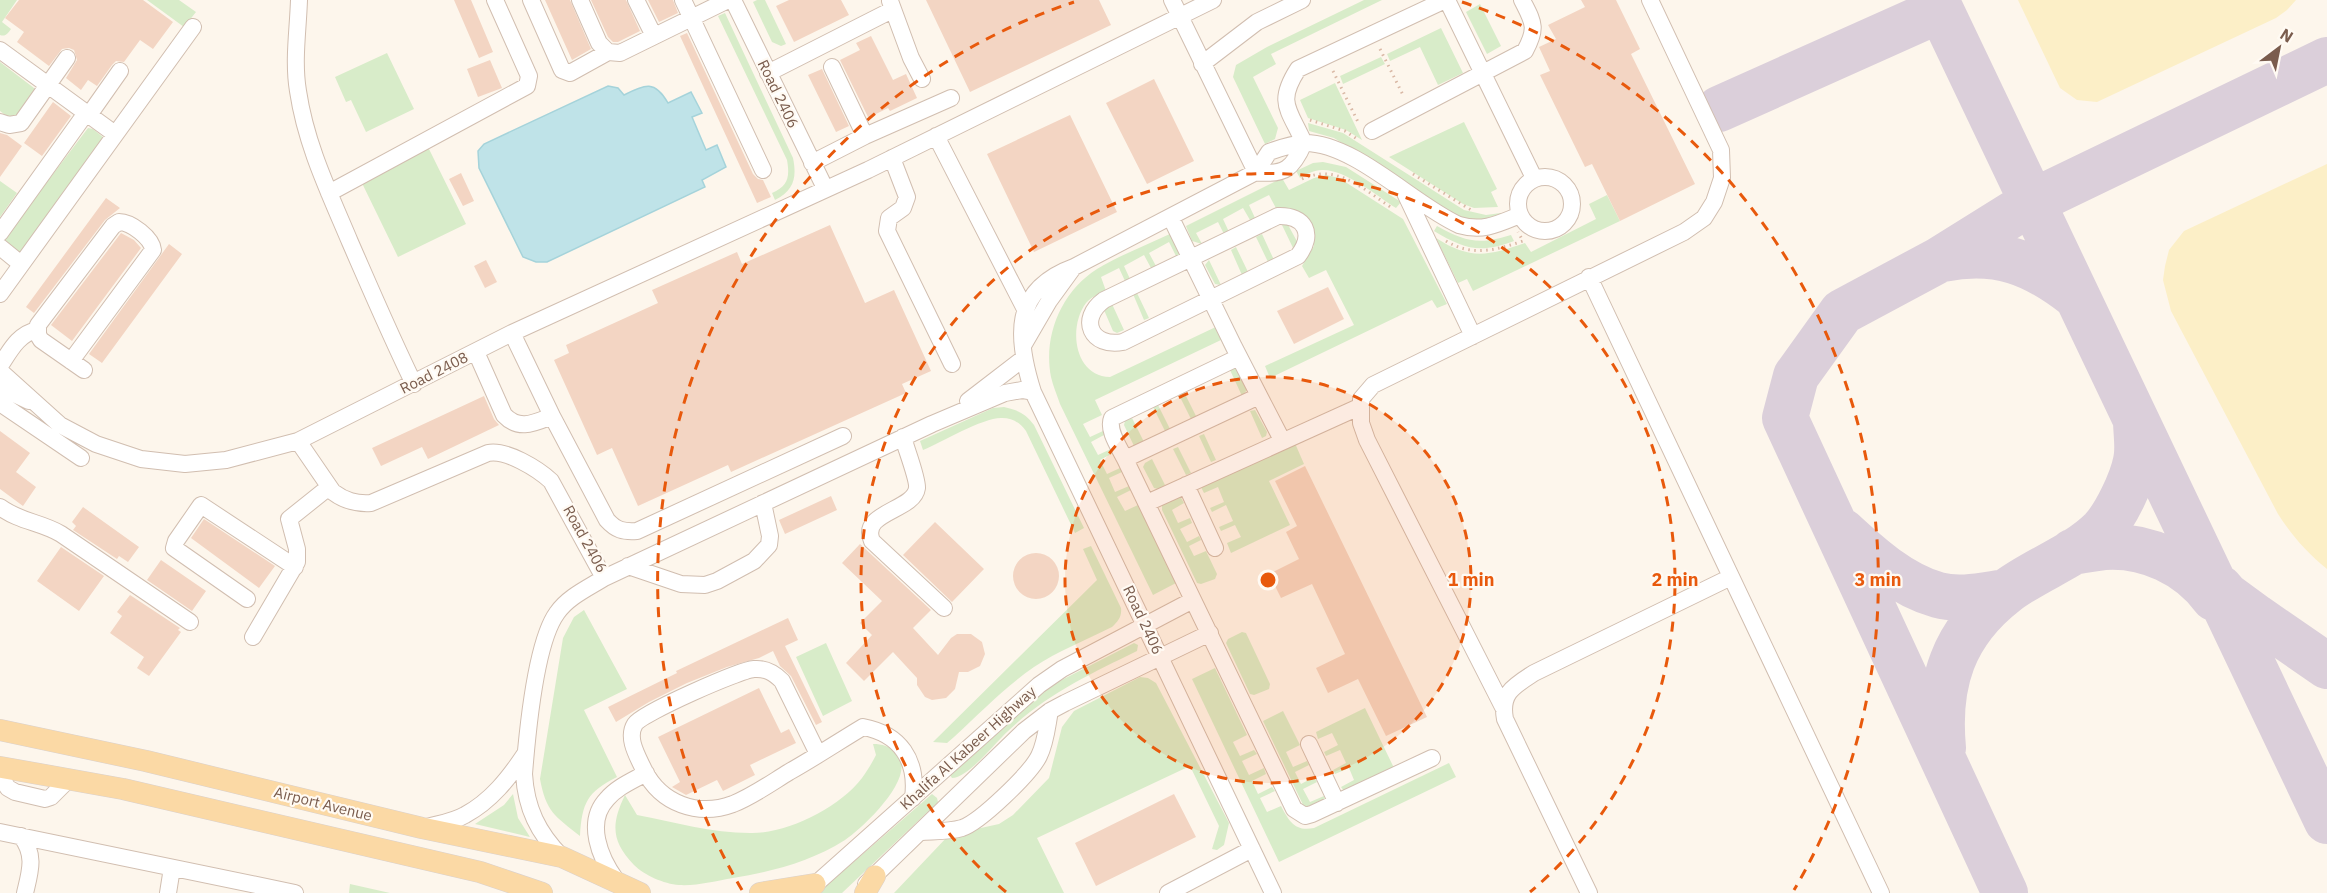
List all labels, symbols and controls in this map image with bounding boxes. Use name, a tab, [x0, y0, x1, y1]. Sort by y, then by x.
north arrow	[2249, 18, 2309, 78]
text: N	[2277, 24, 2297, 47]
street label: Road 2406	[754, 56, 803, 131]
street label: Road 2408	[396, 347, 471, 398]
street label: Road 2406	[559, 502, 612, 576]
text: 1 min	[1447, 568, 1495, 591]
text: 2 min	[1651, 568, 1699, 591]
text: 3 min	[1854, 568, 1902, 591]
centre of rings	[1258, 570, 1278, 590]
street label: Road 2406	[1119, 582, 1168, 657]
street label: Khalifa Al Kabeer Highway	[896, 681, 1040, 814]
street label: Airport Avenue	[272, 782, 374, 825]

